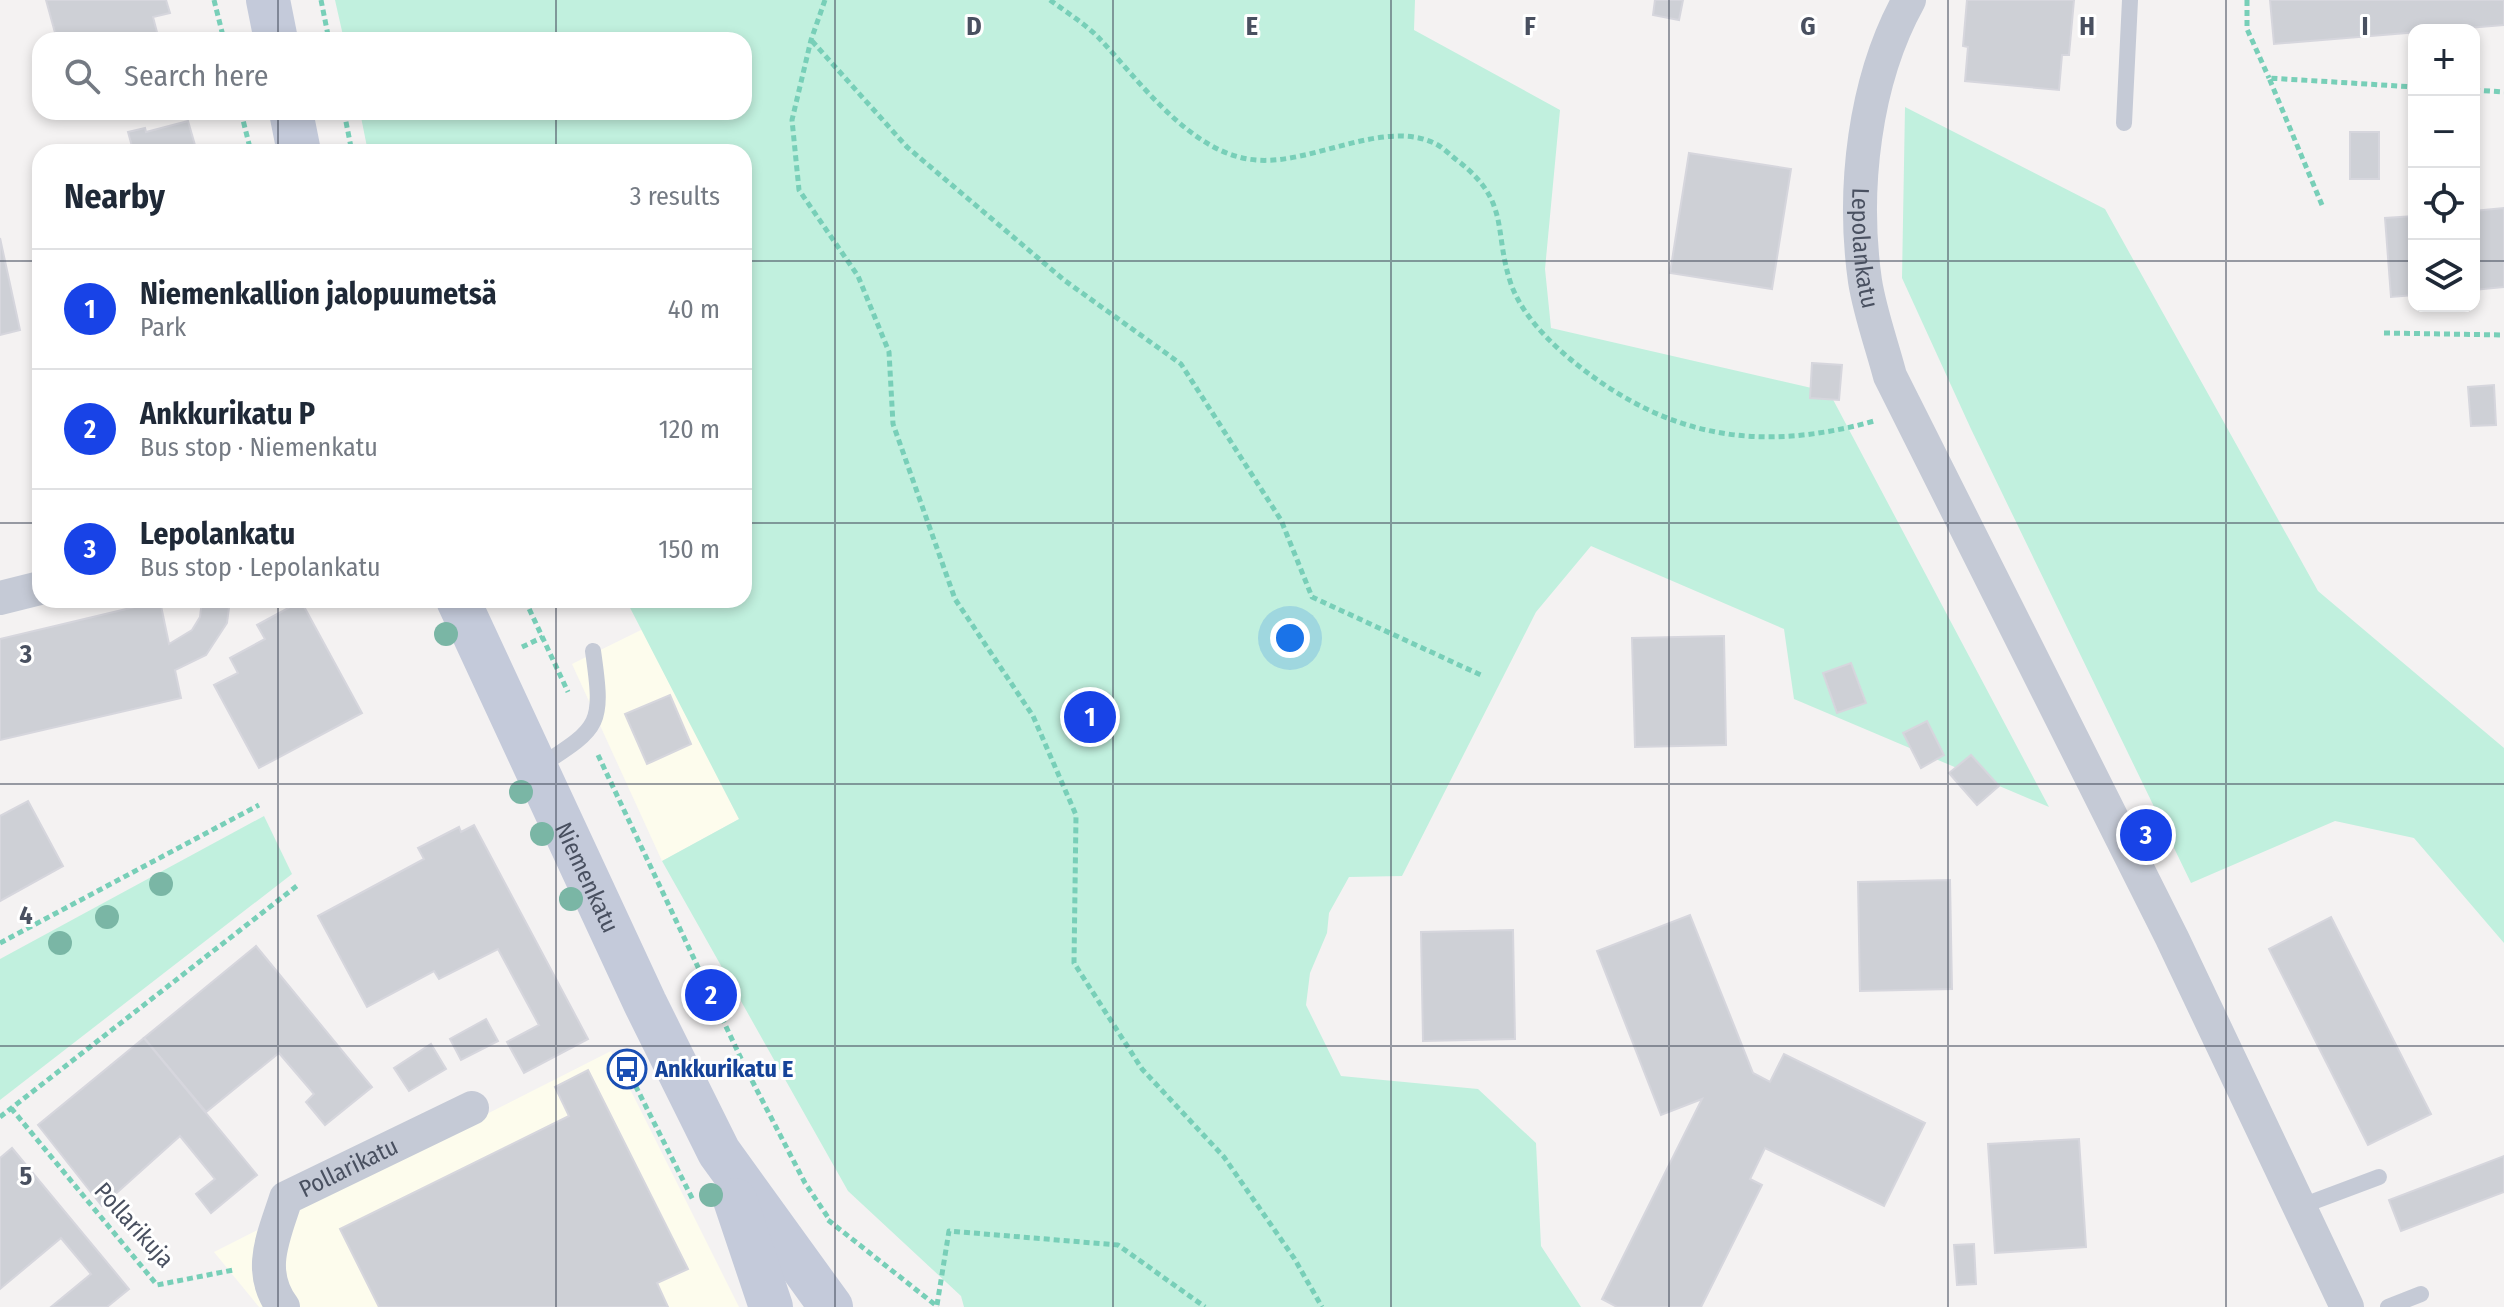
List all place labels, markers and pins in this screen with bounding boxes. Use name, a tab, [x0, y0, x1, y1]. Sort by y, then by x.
pin: 1	[1064, 687, 1116, 747]
pin: 3	[2120, 805, 2172, 865]
pin: 2	[685, 965, 737, 1025]
bus stop icon: Ankkurikatu E	[606, 1048, 648, 1090]
place label: Ankkurikatu E	[654, 1055, 793, 1083]

